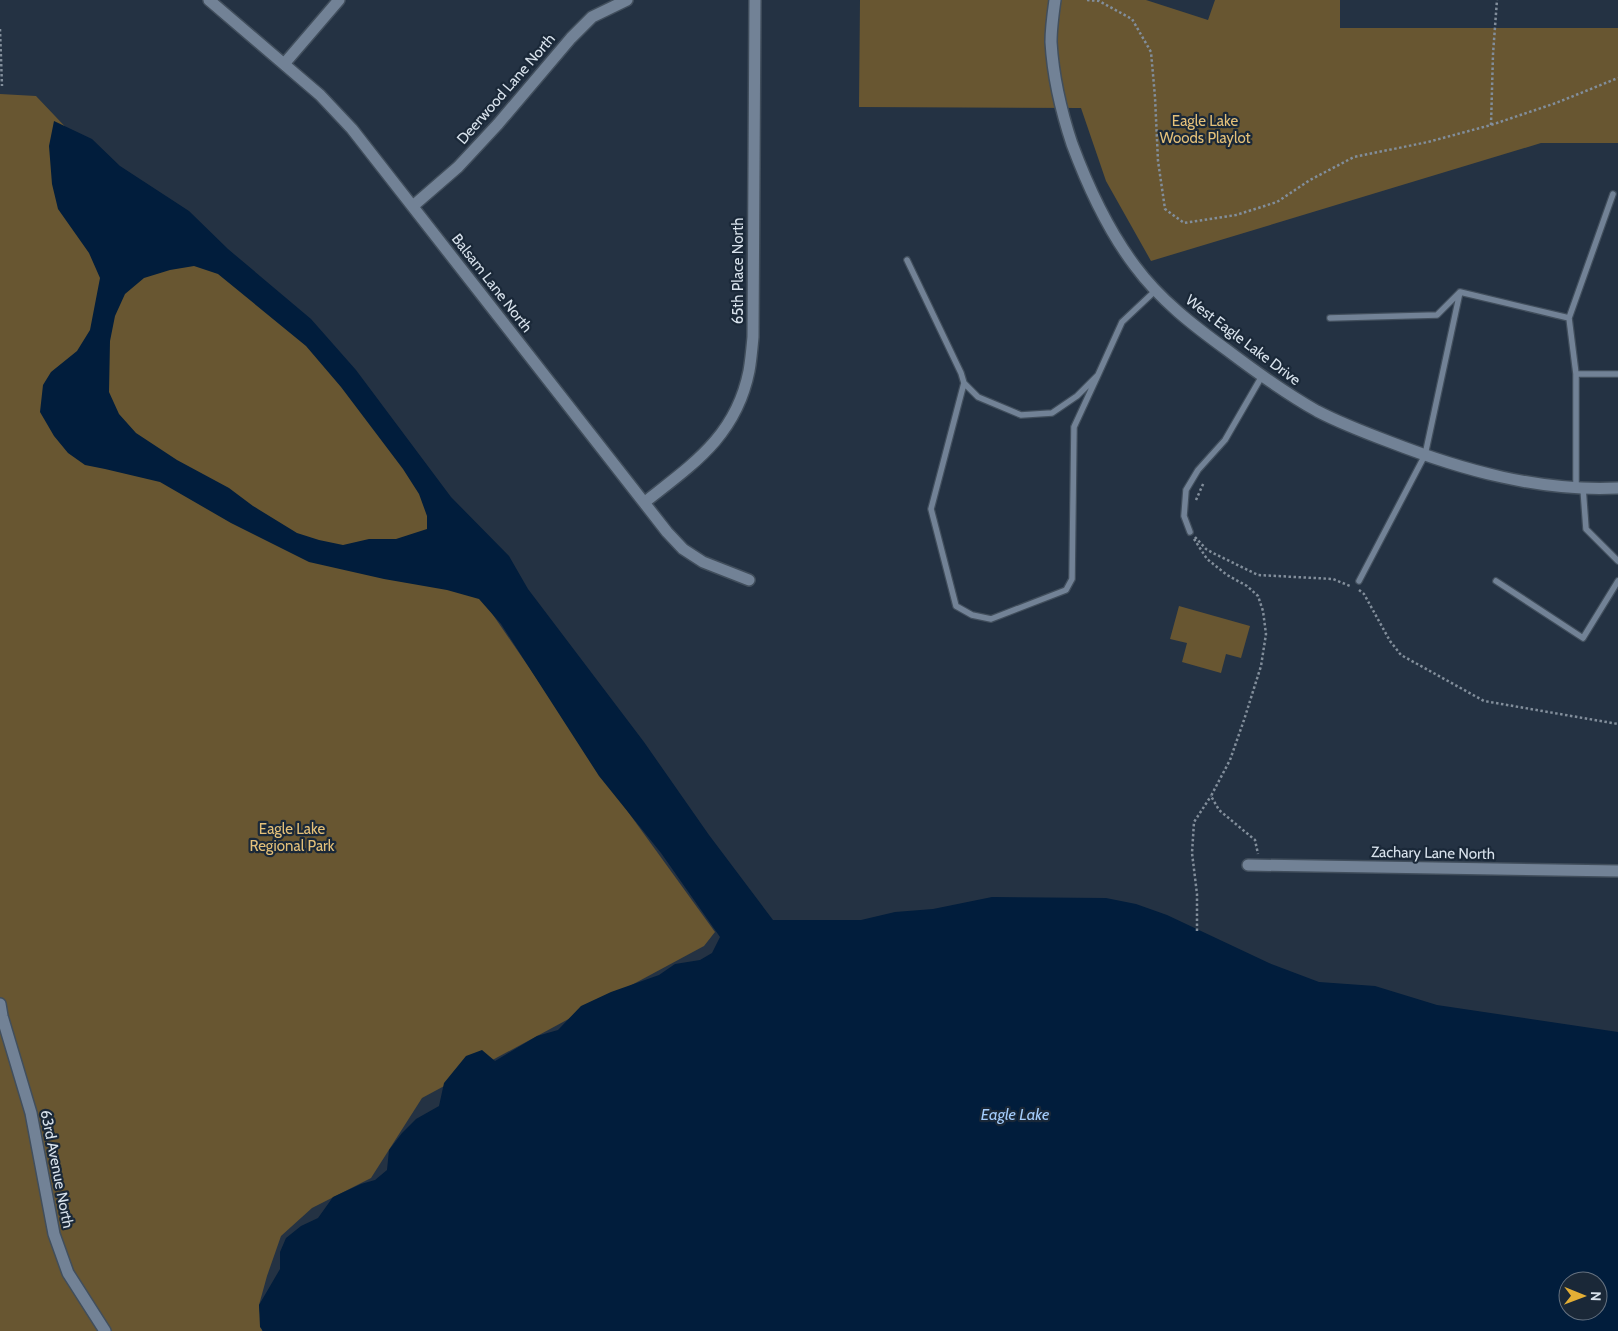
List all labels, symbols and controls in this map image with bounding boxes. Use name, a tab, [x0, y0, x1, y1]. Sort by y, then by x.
street label: Deerwood Lane North	[453, 30, 559, 148]
park label: Eagle Lake Woods Playlot	[1159, 112, 1251, 147]
street label: 65th Place North	[729, 218, 747, 324]
street label: Balsam Lane North	[448, 230, 536, 336]
street label: West Eagle Lake Drive	[1182, 291, 1304, 389]
park label: Eagle Lake Regional Park	[249, 820, 335, 855]
street label: Zachary Lane North	[1371, 843, 1495, 863]
water label: Eagle Lake	[981, 1105, 1049, 1124]
street label: 63rd Avenue North	[37, 1108, 77, 1230]
north arrow	[1558, 1271, 1608, 1321]
text: N	[1587, 1291, 1605, 1301]

